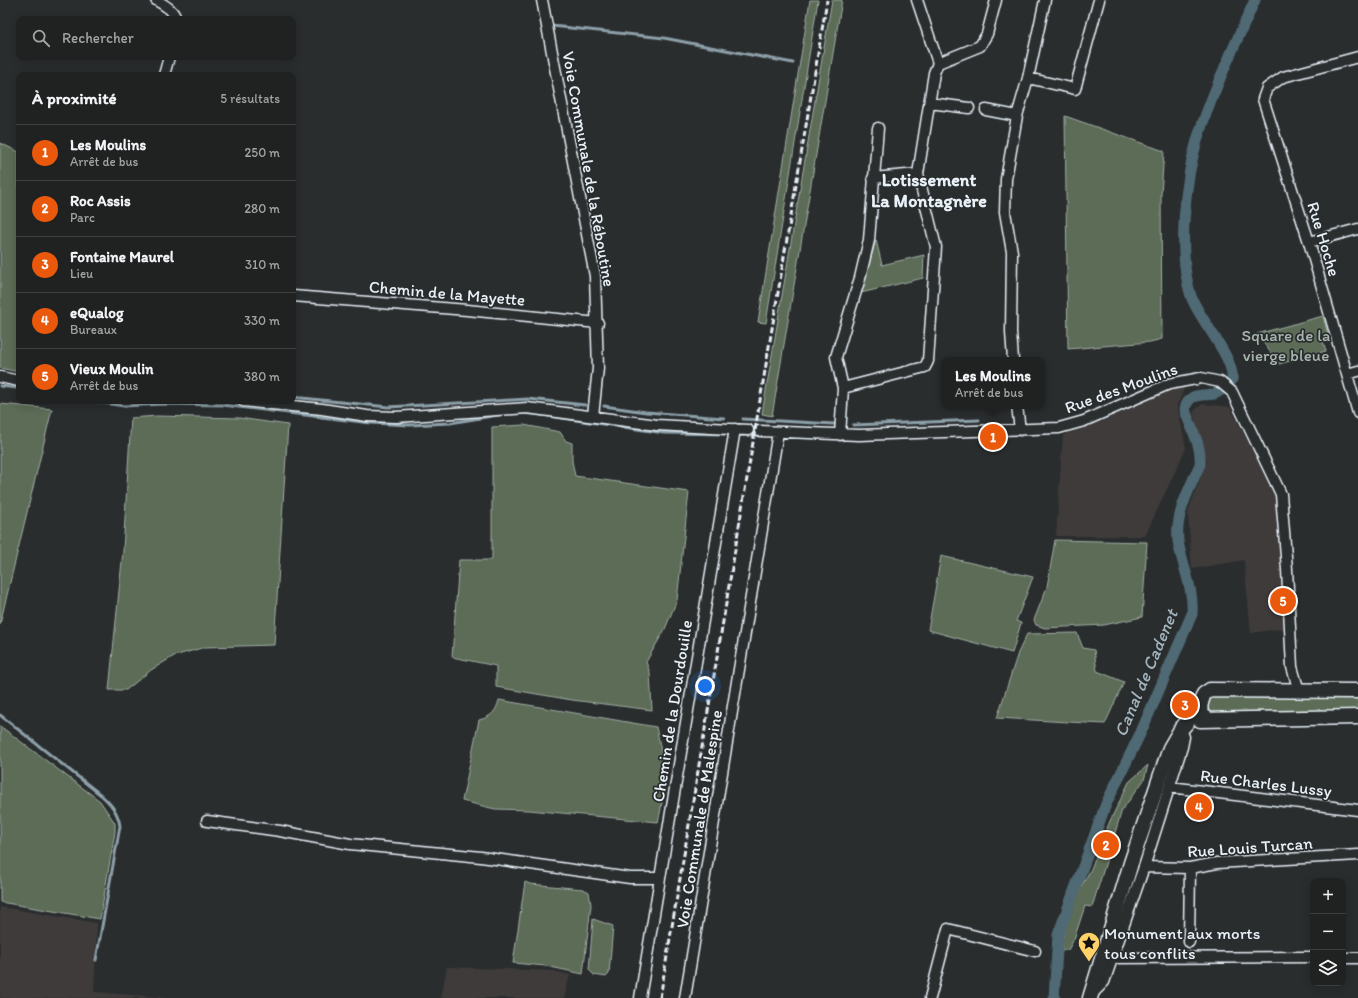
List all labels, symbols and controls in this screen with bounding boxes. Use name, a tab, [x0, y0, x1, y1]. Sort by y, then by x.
search box	[16, 16, 296, 60]
icon: search	[30, 27, 52, 49]
text: Rechercher	[62, 29, 134, 47]
street label: Voie Communale de la Réboutine	[558, 50, 620, 288]
text: À proximité	[32, 88, 117, 108]
text: 5 résultats	[220, 91, 280, 106]
text: Les Moulins	[70, 136, 146, 154]
text: 1	[42, 145, 48, 160]
text: 250 m	[244, 145, 280, 160]
text: Arrêt de bus	[70, 154, 138, 169]
district label: Lotissement La Montagnère	[871, 169, 987, 212]
text: Roc Assis	[70, 192, 131, 210]
street label: Rue Hoche	[1303, 199, 1345, 279]
text: 2	[42, 201, 48, 216]
text: 280 m	[244, 201, 280, 216]
text: Parc	[70, 210, 95, 225]
text: Fontaine Maurel	[70, 248, 174, 266]
text: 3	[41, 257, 49, 272]
text: 310 m	[245, 257, 280, 272]
text: Lieu	[70, 266, 93, 281]
street label: Chemin de la Mayette	[368, 276, 526, 310]
text: eQualog	[70, 304, 124, 322]
text: 4	[41, 313, 49, 328]
text: 330 m	[244, 313, 280, 328]
text: Bureaux	[70, 322, 117, 337]
park label: Square de la vierge bleue	[1242, 325, 1330, 365]
popup	[941, 357, 1045, 409]
street label: Rue des Moulins	[1062, 358, 1180, 418]
text: Vieux Moulin	[70, 360, 153, 378]
text: Les Moulins	[955, 367, 1031, 385]
text: 5	[42, 369, 48, 384]
text: 380 m	[244, 369, 280, 384]
text: Arrêt de bus	[70, 378, 138, 393]
text: Arrêt de bus	[955, 385, 1023, 400]
pin: 1	[980, 422, 1006, 452]
pin: 5	[1270, 586, 1296, 616]
water label: Canal de Cadenet	[1109, 604, 1184, 740]
street label: Chemin de la Dourdouille	[648, 619, 696, 803]
your location	[695, 676, 715, 696]
pin: 3	[1172, 690, 1198, 720]
street label: Voie Communale de Malespine	[672, 708, 726, 930]
street label: Rue Charles Lussy	[1199, 765, 1333, 801]
pin: 4	[1186, 792, 1212, 822]
pin: 2	[1093, 830, 1119, 860]
street label: Rue Louis Turcan	[1187, 833, 1314, 861]
map controls	[1310, 878, 1346, 986]
button: +	[1310, 878, 1346, 914]
button: −	[1310, 914, 1346, 950]
place label: Monument aux morts tous conflits	[1104, 923, 1260, 963]
place icon: Monument aux morts tous conflits	[1076, 930, 1102, 963]
button: layers	[1310, 950, 1346, 986]

